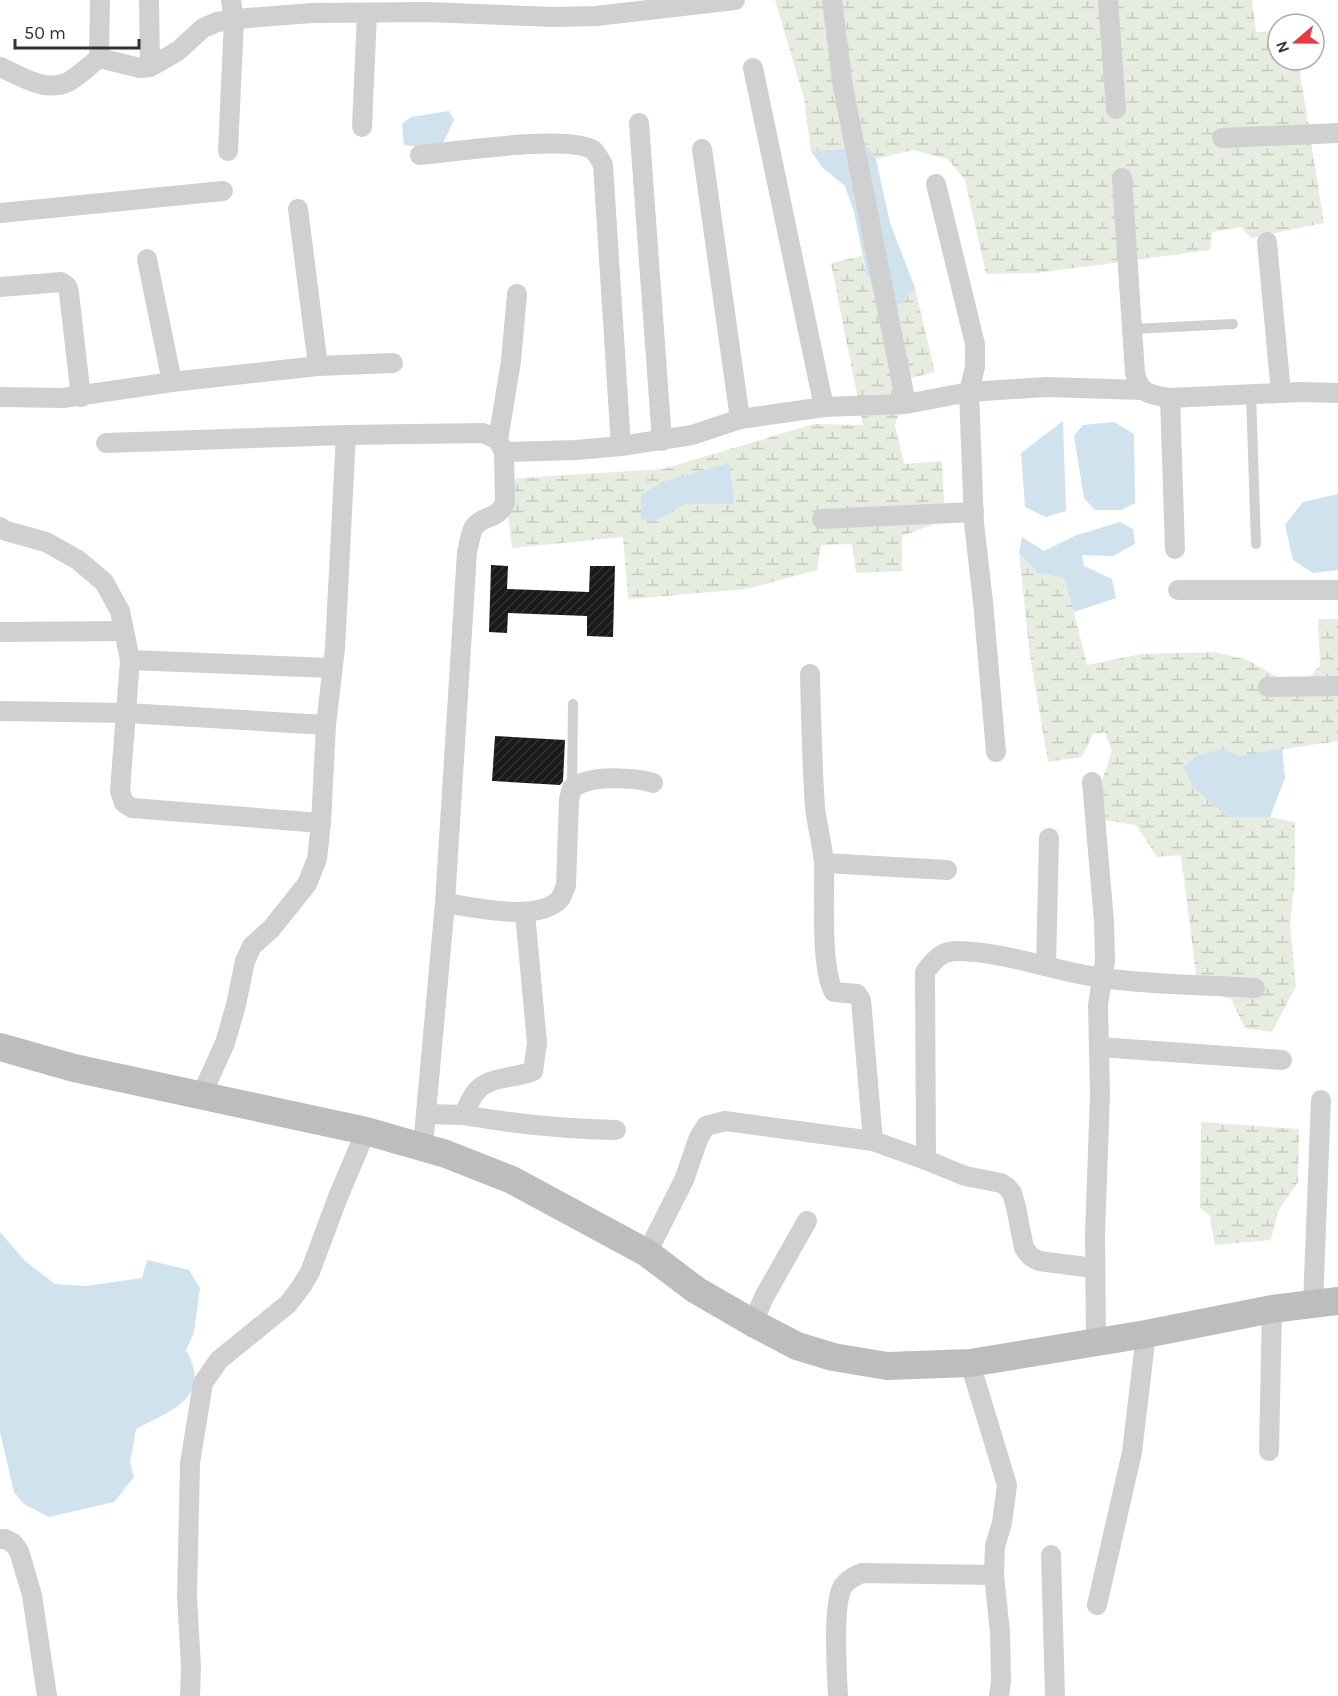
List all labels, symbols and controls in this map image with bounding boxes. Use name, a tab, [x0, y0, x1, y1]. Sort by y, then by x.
scale bar	[15, 12, 140, 50]
north arrow	[1266, 12, 1326, 72]
text: 50 m	[24, 22, 66, 44]
text: N	[1271, 38, 1293, 56]

